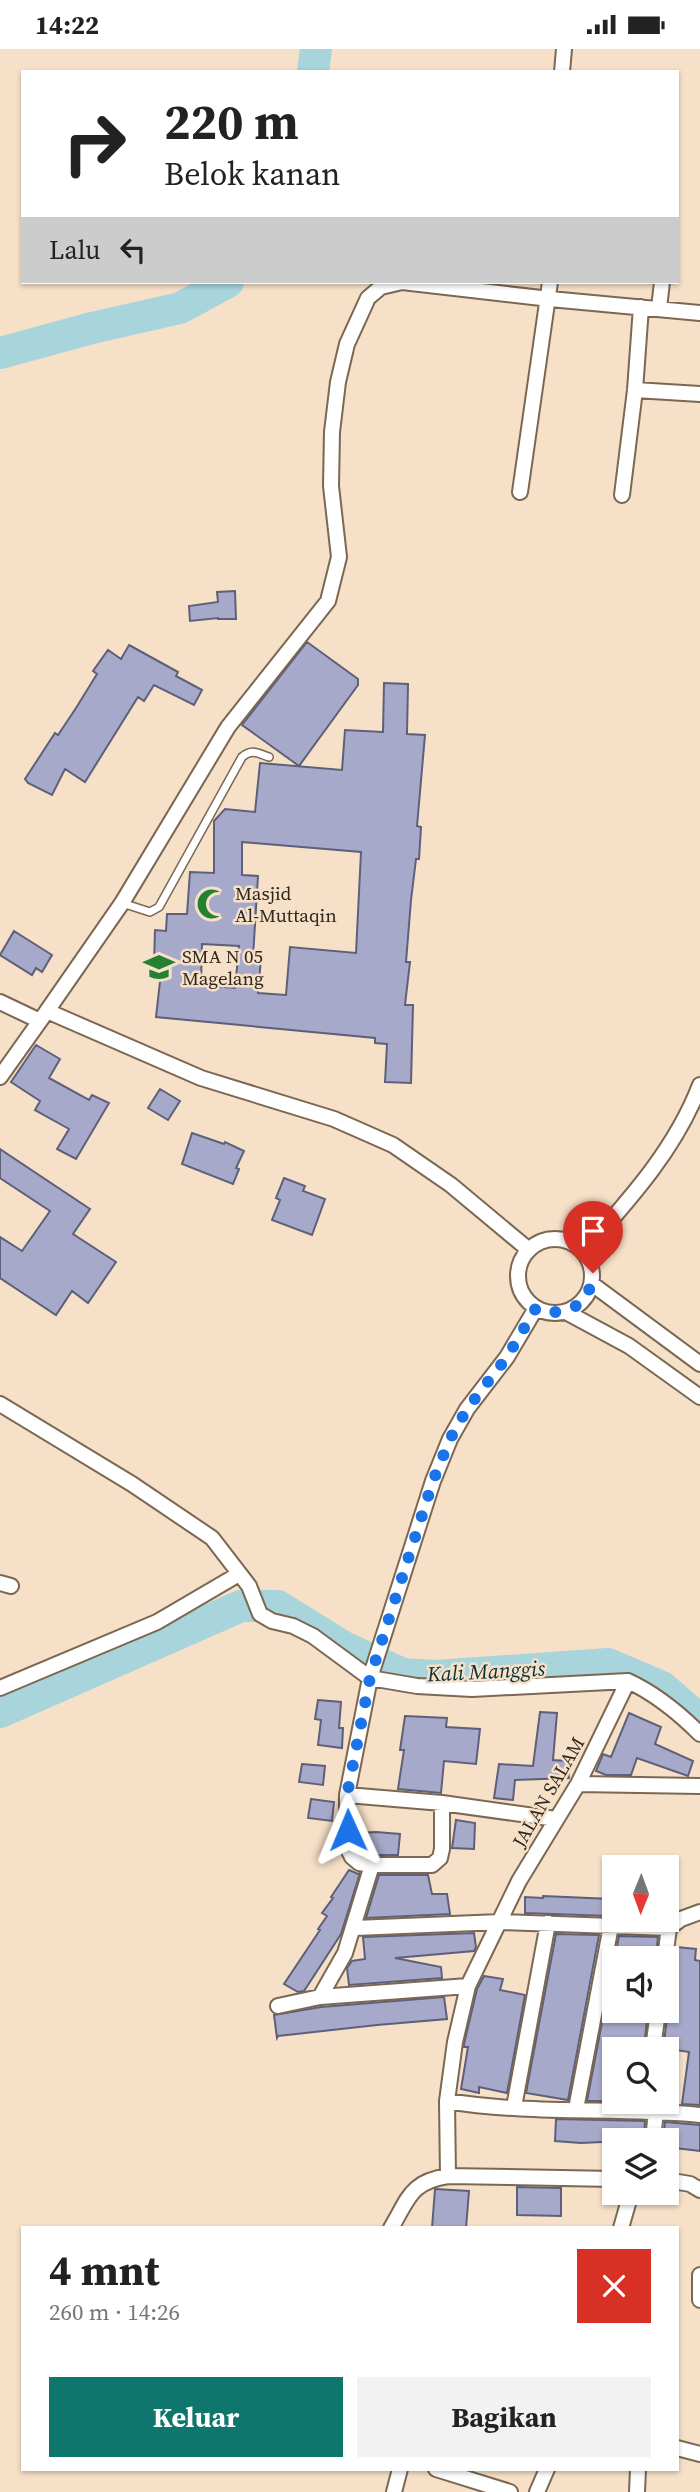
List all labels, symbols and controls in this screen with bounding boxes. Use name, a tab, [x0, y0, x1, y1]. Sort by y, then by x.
text: 14:22	[35, 7, 99, 43]
text: 220 m	[164, 88, 299, 155]
icon: right	[49, 98, 140, 189]
text: Belok kanan	[164, 152, 340, 196]
icon: left	[114, 231, 152, 269]
text: Lalu	[49, 232, 100, 268]
place label: Masjid Al-Muttaqin	[235, 880, 337, 928]
mosque icon: Masjid Al-Muttaqin	[195, 887, 229, 921]
place label: SMA N 05 Magelang	[182, 943, 264, 991]
school or university icon: SMA N 05 Magelang	[142, 950, 176, 984]
pin	[563, 1201, 623, 1273]
icon: arrive	[574, 1212, 612, 1250]
water label: Kali Manggis	[425, 1653, 546, 1689]
street label: JALAN SALAM	[505, 1732, 590, 1853]
position arrow	[311, 1793, 385, 1867]
north arrow	[602, 1855, 679, 1932]
map controls	[602, 1855, 679, 2205]
button: sound	[602, 1946, 679, 2023]
button: search	[602, 2037, 679, 2114]
button: layers	[602, 2128, 679, 2205]
text: 4 mnt	[49, 2241, 160, 2299]
button: close	[577, 2249, 651, 2323]
text: 260 m · 14:26	[49, 2296, 180, 2328]
button: Keluar	[49, 2377, 343, 2457]
button: Bagikan	[357, 2377, 651, 2457]

